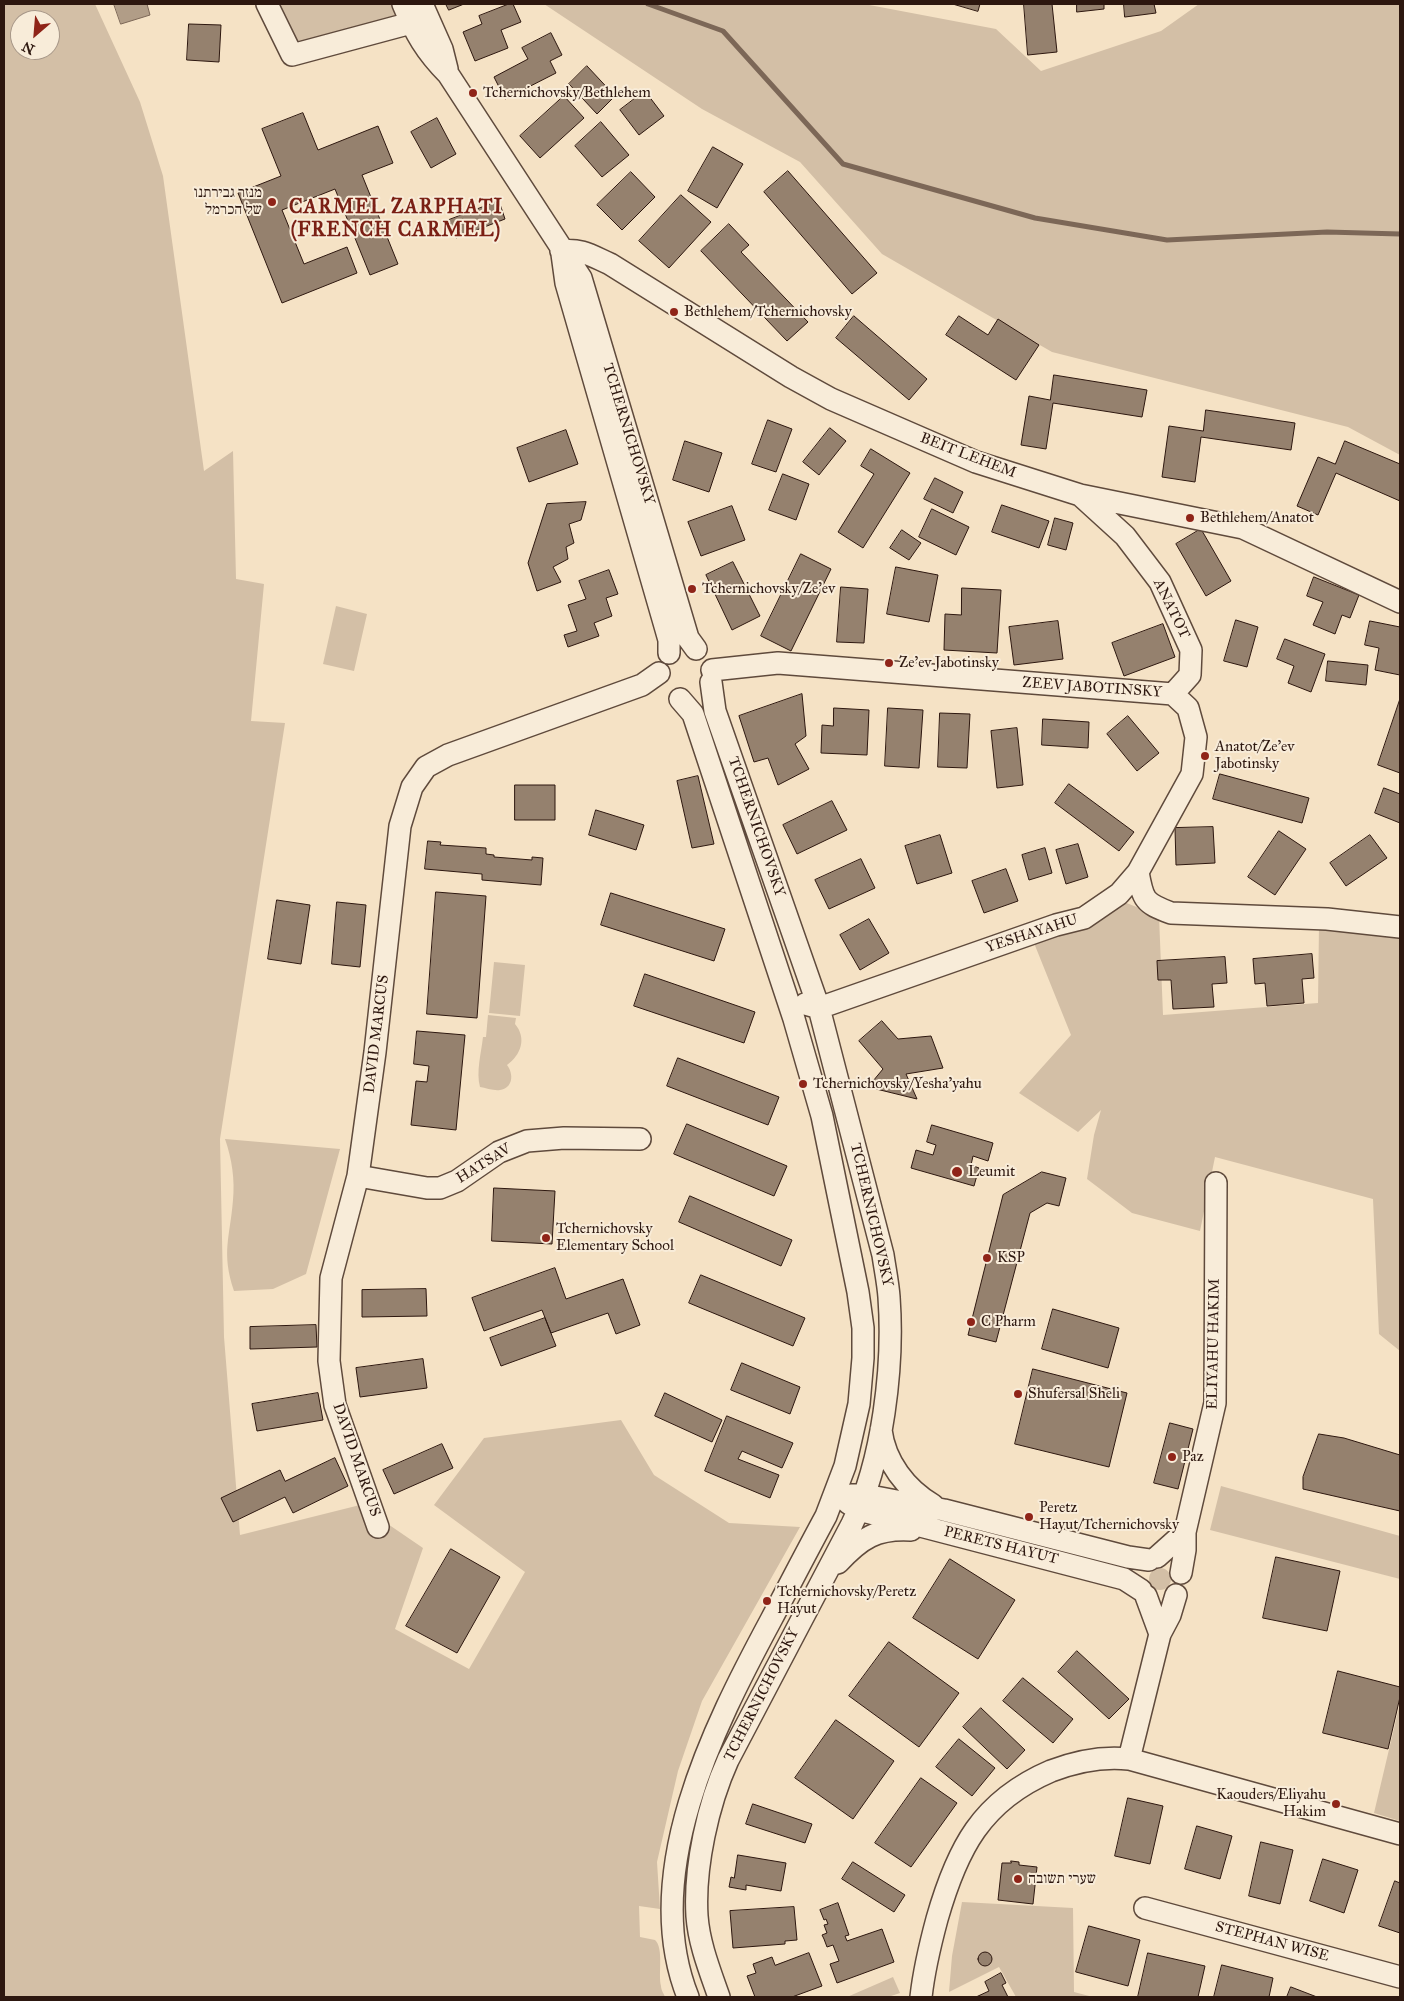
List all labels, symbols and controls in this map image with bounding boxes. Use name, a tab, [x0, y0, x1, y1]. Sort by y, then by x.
north arrow	[10, 10, 60, 60]
text: N	[19, 38, 38, 58]
place label: Tchernichovsky/Bethlehem	[483, 84, 651, 102]
marker: Tchernichovsky/Bethlehem	[467, 87, 479, 99]
place label: מנזר גבירתנו של הכרמל	[194, 184, 262, 219]
marker: מנזר גבירתנו של הכרמל	[266, 196, 278, 208]
district label: CARMEL ZARPHATI (FRENCH CARMEL)	[287, 196, 505, 243]
place label: Bethlehem/Tchernichovsky	[684, 303, 852, 321]
marker: Bethlehem/Tchernichovsky	[668, 306, 680, 318]
street label: TCHERNICHOVSKY	[598, 361, 658, 507]
street label: BEIT LEHEM	[917, 429, 1019, 483]
place label: Bethlehem/Anatot	[1200, 509, 1314, 527]
marker: Bethlehem/Anatot	[1184, 512, 1196, 524]
street label: ANATOT	[1149, 576, 1193, 642]
place label: Tchernichovsky/Ze'ev	[702, 580, 835, 598]
marker: Tchernichovsky/Ze'ev	[686, 583, 698, 595]
place label: Ze'ev Jabotinsky	[899, 654, 999, 672]
marker: Ze'ev Jabotinsky	[883, 657, 895, 669]
street label: ZEEV JABOTINSKY	[1022, 674, 1162, 702]
place label: Anatot/Ze'ev Jabotinsky	[1215, 738, 1294, 773]
marker: Anatot/Ze'ev Jabotinsky	[1199, 750, 1211, 762]
street label: TCHERNICHOVSKY	[724, 755, 788, 899]
street label: YESHAYAHU	[984, 911, 1080, 957]
street label: DAVID MARCUS	[361, 974, 393, 1094]
place label: Tchernichovsky/Yesha'yahu	[813, 1075, 982, 1093]
marker: Tchernichovsky/Yesha'yahu	[797, 1078, 809, 1090]
street label: HATSAV	[453, 1140, 515, 1188]
street label: TCHERNICHOVSKY	[846, 1141, 896, 1289]
place label: Leumit	[968, 1163, 1015, 1181]
marker: Leumit	[950, 1165, 964, 1179]
place label: Tchernichovsky Elementary School	[556, 1220, 674, 1255]
marker: Tchernichovsky Elementary School	[540, 1232, 552, 1244]
place label: KSP	[997, 1249, 1025, 1267]
marker: KSP	[981, 1252, 993, 1264]
street label: ELIYAHU HAKIM	[1204, 1278, 1224, 1410]
place label: C Pharm	[981, 1313, 1036, 1331]
marker: C Pharm	[965, 1316, 977, 1328]
place label: Shufersal Sheli	[1028, 1385, 1120, 1403]
marker: Shufersal Sheli	[1012, 1388, 1024, 1400]
street label: DAVID MARCUS	[328, 1401, 384, 1519]
place label: Paz	[1182, 1448, 1204, 1466]
marker: Paz	[1166, 1451, 1178, 1463]
place label: Peretz Hayut/Tchernichovsky	[1039, 1499, 1179, 1534]
marker: Peretz Hayut/Tchernichovsky	[1023, 1511, 1035, 1523]
street label: PERETS HAYUT	[942, 1523, 1060, 1569]
place label: Tchernichovsky/Peretz Hayut	[777, 1583, 916, 1618]
marker: Tchernichovsky/Peretz Hayut	[761, 1595, 773, 1607]
street label: TCHERNICHOVSKY	[721, 1626, 803, 1764]
place label: Kaouders/Eliyahu Hakim	[1216, 1786, 1326, 1821]
marker: Kaouders/Eliyahu Hakim	[1330, 1798, 1342, 1810]
place label: שערי תשובה	[1028, 1870, 1096, 1888]
marker: שערי תשובה	[1012, 1873, 1024, 1885]
street label: STEPHAN WISE	[1213, 1918, 1331, 1966]

